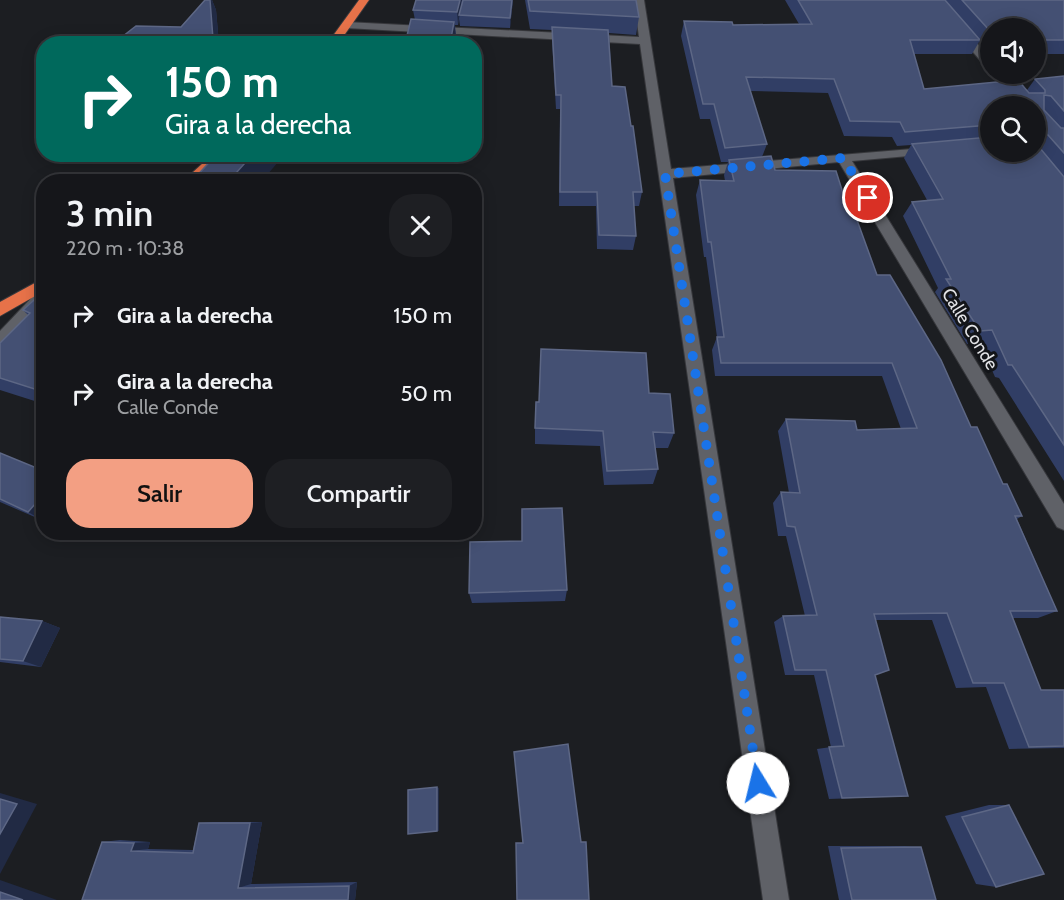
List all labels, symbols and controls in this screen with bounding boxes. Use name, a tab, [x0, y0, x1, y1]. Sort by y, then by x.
map controls	[980, 18, 1046, 162]
button: sound	[980, 18, 1046, 84]
text: 150 m	[165, 56, 279, 108]
icon: right	[66, 60, 144, 138]
button: search	[980, 96, 1046, 162]
text: Gira a la derecha	[165, 108, 351, 141]
pin	[842, 172, 893, 223]
icon: arrive	[851, 181, 884, 214]
text: 3 min	[66, 191, 153, 235]
button: close	[389, 194, 452, 257]
text: 220 m · 10:38	[66, 236, 184, 260]
street label: Calle Conde	[937, 284, 1003, 374]
icon: right	[66, 299, 99, 332]
text: Gira a la derecha	[117, 302, 273, 329]
text: 150 m	[393, 302, 452, 329]
text: Gira a la derecha	[117, 368, 273, 395]
icon: right	[66, 377, 99, 410]
text: 50 m	[400, 380, 452, 407]
text: Calle Conde	[117, 395, 219, 419]
button: Salir	[66, 459, 253, 528]
button: Compartir	[265, 459, 452, 528]
position arrow	[726, 751, 790, 815]

